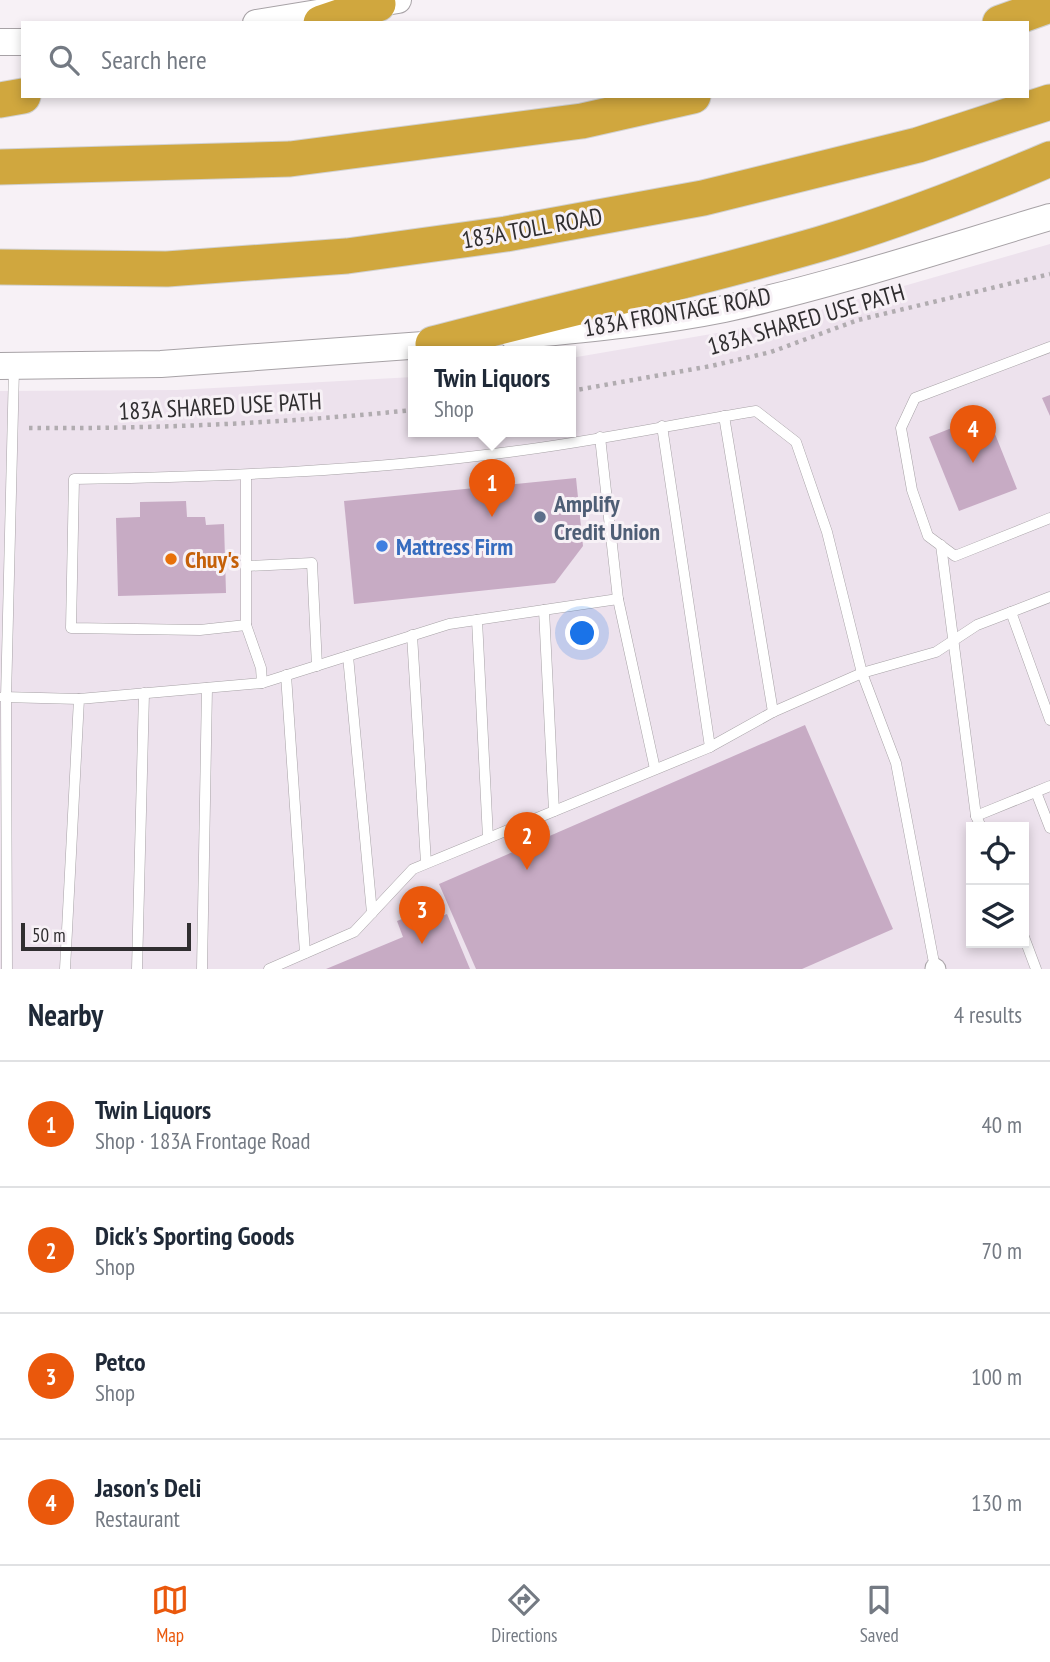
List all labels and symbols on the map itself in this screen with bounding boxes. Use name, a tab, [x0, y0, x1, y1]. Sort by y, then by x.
street label: 183A TOLL ROAD	[459, 200, 605, 256]
street label: 183A SHARED USE PATH	[704, 276, 908, 362]
street label: 183A FRONTAGE ROAD	[581, 280, 773, 344]
street label: 183A SHARED USE PATH	[118, 385, 322, 427]
pin: 4	[950, 405, 996, 463]
pin: 1	[469, 459, 515, 517]
place label: Amplify Credit Union	[553, 488, 660, 547]
marker: Amplify Credit Union	[532, 509, 548, 525]
place label: Mattress Firm	[396, 531, 513, 562]
marker: Mattress Firm	[374, 538, 390, 554]
place label: Chuy's	[185, 544, 239, 575]
marker: Chuy's	[163, 551, 179, 567]
your location	[565, 616, 599, 650]
pin: 2	[504, 812, 550, 870]
pin: 3	[399, 886, 445, 944]
scale bar	[21, 920, 191, 952]

